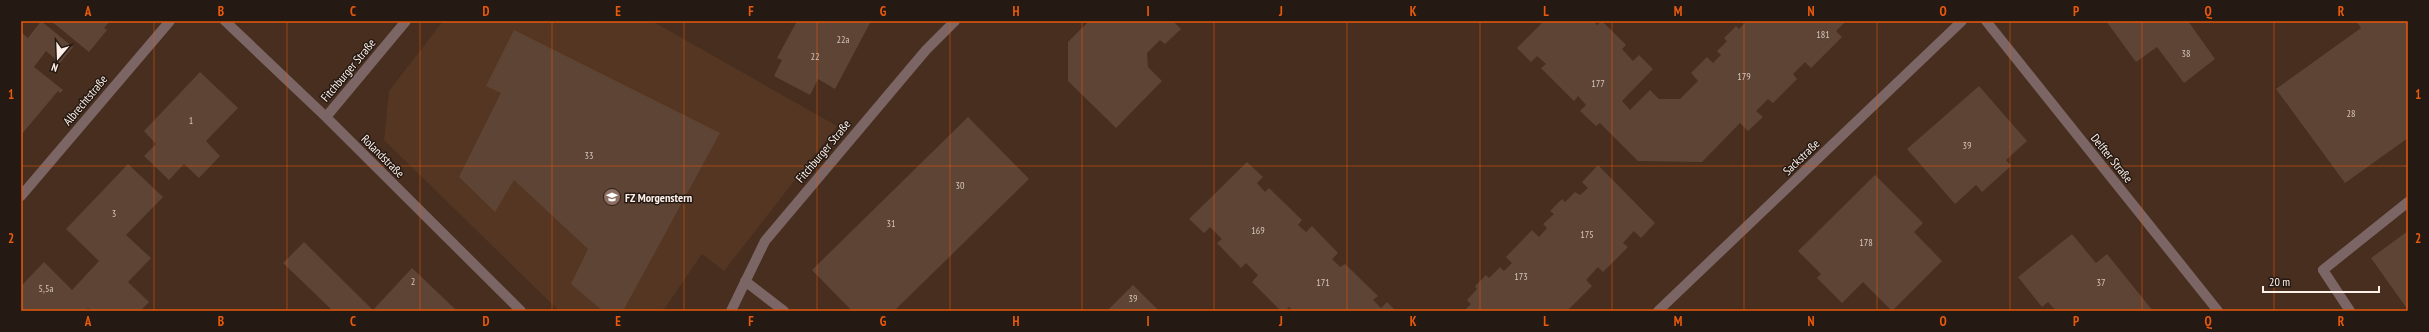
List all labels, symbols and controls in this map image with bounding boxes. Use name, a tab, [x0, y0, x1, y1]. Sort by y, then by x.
text: A	[84, 3, 92, 20]
text: B	[218, 3, 224, 20]
text: C	[350, 3, 356, 20]
text: D	[483, 3, 490, 20]
text: E	[615, 3, 621, 20]
text: F	[748, 3, 754, 20]
text: G	[880, 3, 887, 20]
text: H	[1013, 3, 1020, 20]
text: I	[1146, 3, 1150, 20]
text: J	[1278, 3, 1283, 20]
text: K	[1410, 3, 1417, 20]
text: L	[1543, 3, 1549, 20]
text: M	[1674, 3, 1683, 20]
text: N	[1807, 3, 1815, 20]
text: O	[1939, 3, 1947, 20]
text: P	[2073, 3, 2079, 20]
text: Q	[2204, 3, 2212, 20]
text: R	[2338, 3, 2345, 20]
house number: 181	[1816, 28, 1830, 41]
house number: 22a	[837, 33, 850, 46]
street label: Fitchburger Straße	[317, 36, 379, 104]
north arrow	[38, 38, 78, 78]
house number: 38	[2182, 47, 2191, 60]
house number: 22	[811, 50, 820, 63]
text: N	[50, 60, 60, 75]
house number: 179	[1737, 70, 1751, 83]
street label: Albrechtstraße	[60, 72, 110, 128]
house number: 177	[1591, 77, 1605, 90]
text: 1	[8, 86, 14, 103]
text: 1	[2415, 86, 2421, 103]
house number: 28	[2347, 107, 2356, 120]
house number: 1	[189, 114, 193, 127]
street label: Fitchburger Straße	[792, 117, 854, 185]
street label: Rolandstraße	[358, 131, 408, 181]
street label: Delfter Straße	[2088, 131, 2136, 185]
street label: Sackstraße	[1780, 136, 1822, 178]
house number: 39	[1963, 139, 1972, 152]
house number: 33	[585, 149, 594, 162]
house number: 30	[956, 179, 965, 192]
school or university icon: FZ Morgenstern	[602, 187, 622, 207]
place label: FZ Morgenstern	[625, 190, 692, 205]
house number: 3	[112, 207, 116, 220]
house number: 31	[887, 217, 896, 230]
house number: 169	[1251, 224, 1265, 237]
house number: 175	[1580, 228, 1594, 241]
text: 2	[8, 230, 14, 247]
text: 2	[2415, 230, 2421, 247]
house number: 178	[1859, 236, 1873, 249]
scale bar	[2263, 268, 2379, 294]
house number: 173	[1514, 270, 1528, 283]
text: 20 m	[2269, 274, 2290, 289]
house number: 2	[411, 275, 415, 288]
house number: 171	[1316, 276, 1330, 289]
house number: 37	[2097, 276, 2106, 289]
house number: 5,5a	[39, 282, 53, 295]
house number: 39	[1129, 292, 1138, 305]
text: A	[84, 313, 92, 330]
text: B	[218, 313, 224, 330]
text: C	[350, 313, 356, 330]
text: D	[483, 313, 490, 330]
text: E	[615, 313, 621, 330]
text: F	[748, 313, 754, 330]
text: G	[880, 313, 887, 330]
text: H	[1013, 313, 1020, 330]
text: I	[1146, 313, 1150, 330]
text: J	[1278, 313, 1283, 330]
text: K	[1410, 313, 1417, 330]
text: L	[1543, 313, 1549, 330]
text: M	[1674, 313, 1683, 330]
text: N	[1807, 313, 1815, 330]
text: O	[1939, 313, 1947, 330]
text: P	[2073, 313, 2079, 330]
text: Q	[2204, 313, 2212, 330]
text: R	[2338, 313, 2345, 330]

